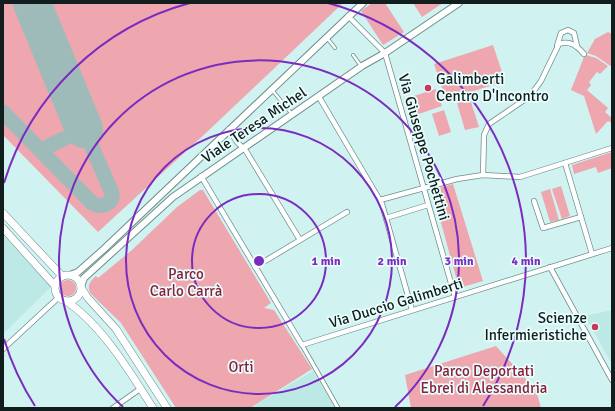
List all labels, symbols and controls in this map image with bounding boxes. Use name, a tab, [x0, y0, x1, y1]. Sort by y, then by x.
place label: Galimberti Centro D'Incontro	[436, 70, 549, 105]
street label: Via Giuseppe Pochettini	[394, 72, 454, 222]
street label: Viale Teresa Michel	[198, 83, 310, 167]
marker: Galimberti Centro D'Incontro	[423, 83, 433, 93]
centre of rings	[252, 254, 266, 268]
text: 1 min	[312, 254, 341, 269]
text: 2 min	[378, 254, 407, 269]
text: 3 min	[445, 254, 474, 269]
text: 4 min	[512, 254, 541, 269]
park label: Parco Carlo Carrà	[150, 265, 222, 300]
street label: Via Duccio Galimberti	[327, 274, 465, 332]
place label: Scienze Infermieristiche	[484, 309, 587, 344]
marker: Scienze Infermieristiche	[590, 322, 600, 332]
park label: Orti	[228, 358, 254, 376]
park label: Parco Deportati Ebrei di Alessandria	[421, 362, 547, 397]

